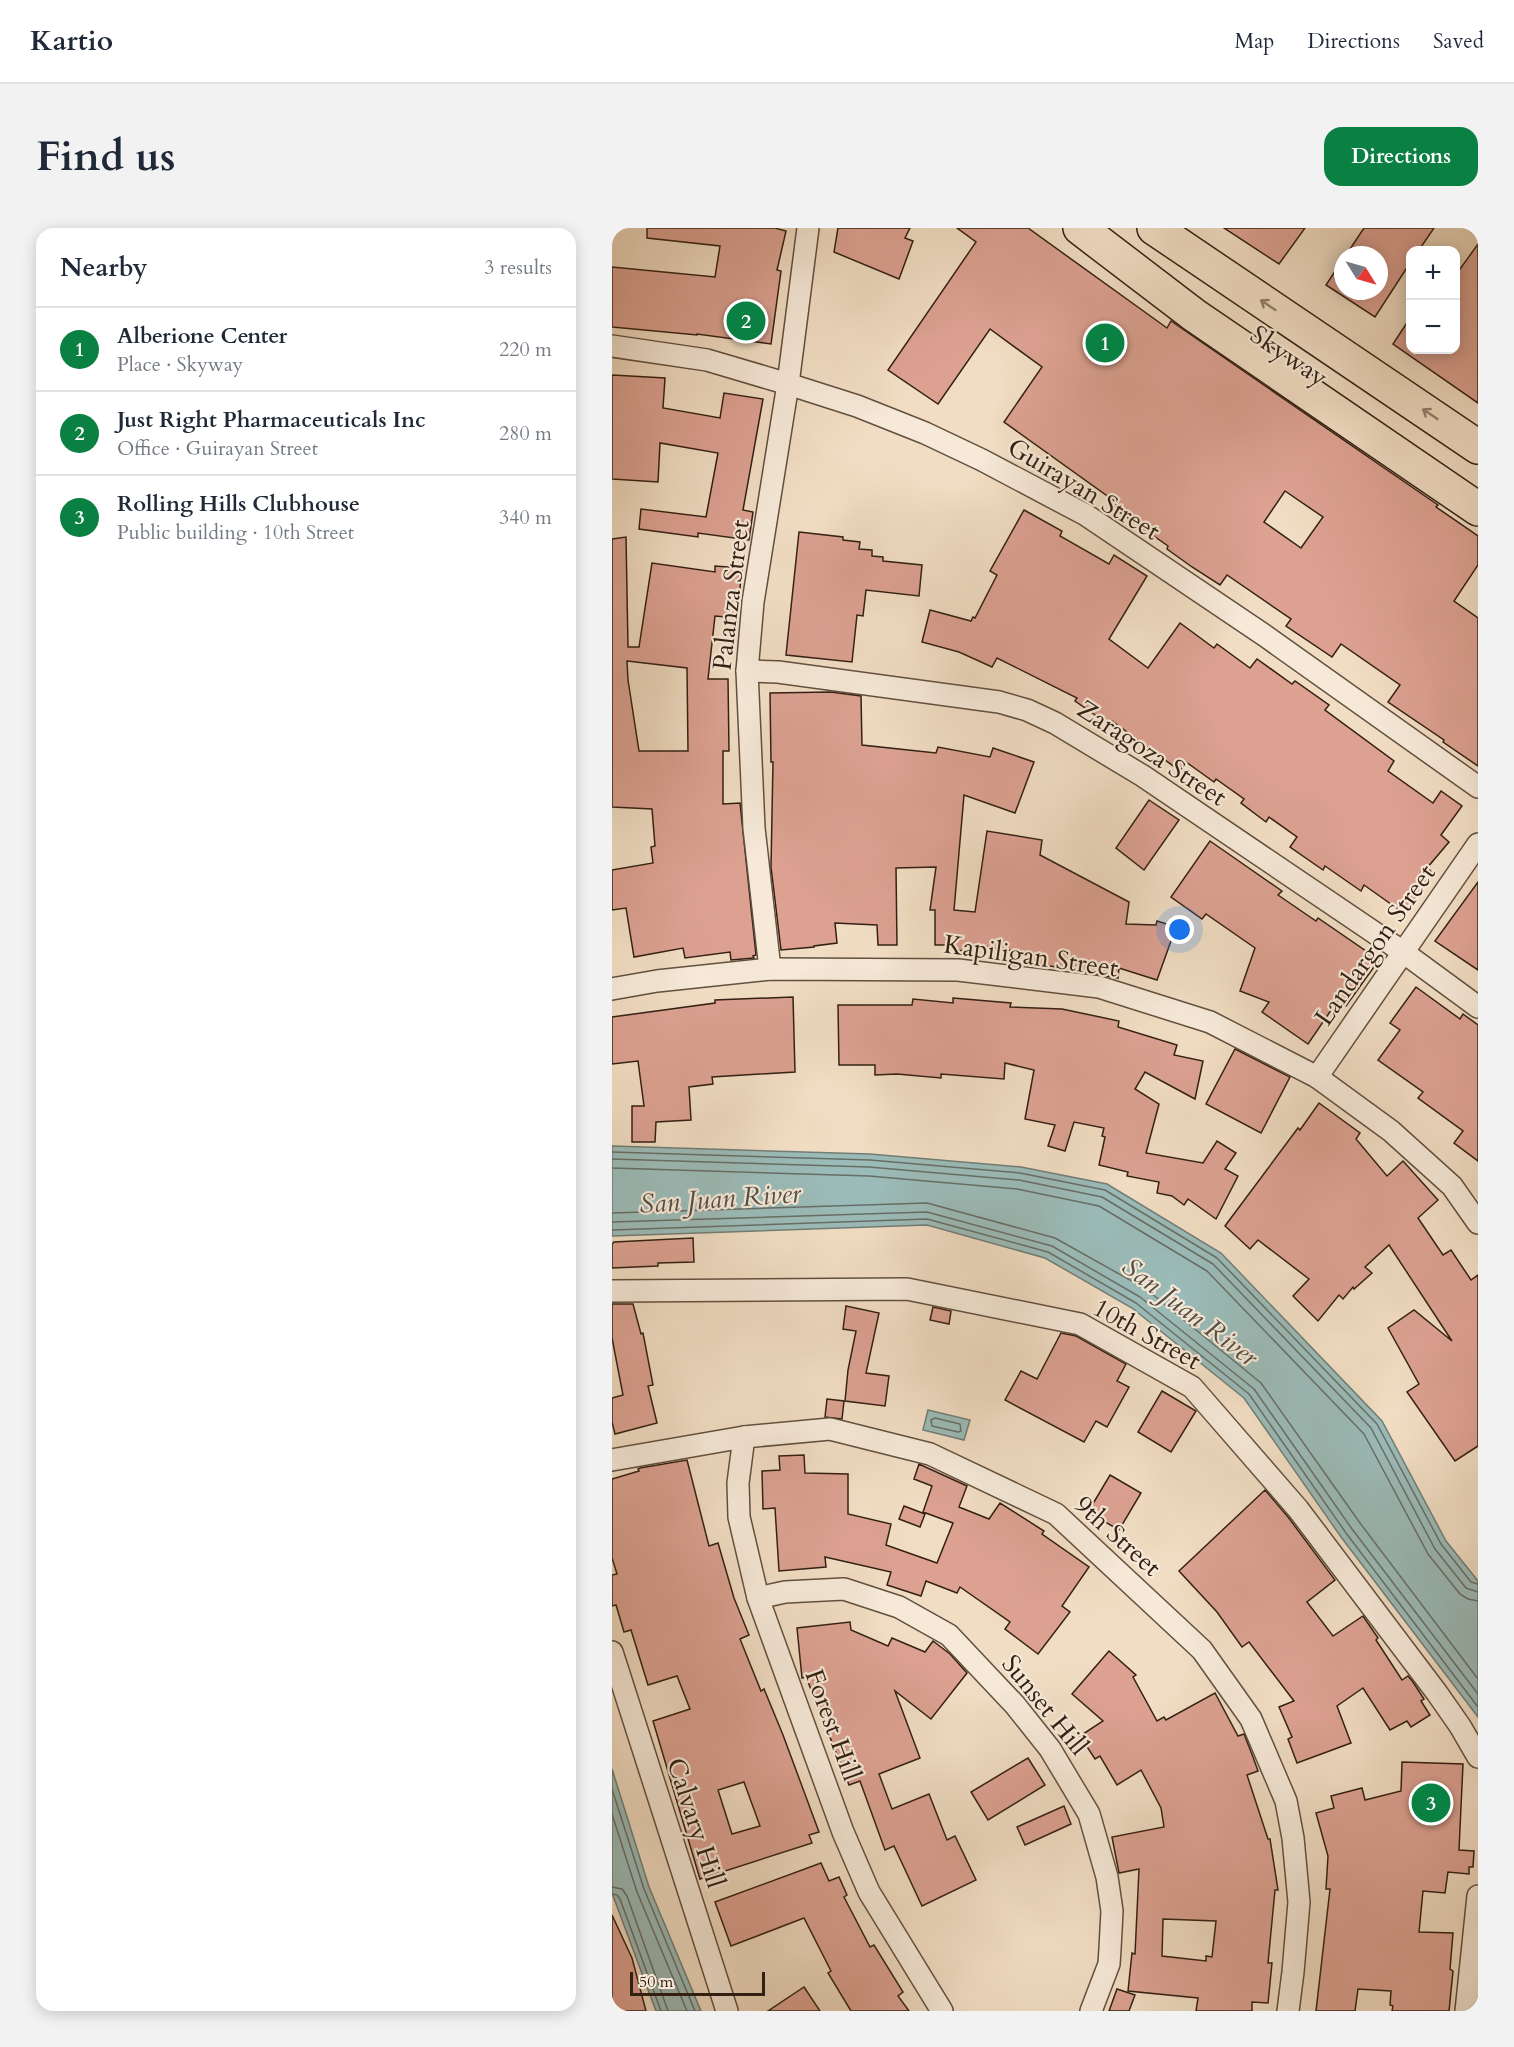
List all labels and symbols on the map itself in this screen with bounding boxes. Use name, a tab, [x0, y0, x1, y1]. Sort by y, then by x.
north arrow	[1334, 246, 1388, 300]
pin: 2	[726, 298, 766, 344]
one-way arrow	[1260, 299, 1277, 311]
street label: Skyway	[1243, 317, 1335, 395]
pin: 1	[1086, 320, 1124, 366]
one-way arrow	[1422, 408, 1438, 420]
street label: Guirayan Street	[1001, 430, 1167, 548]
street label: Palanza Street	[704, 518, 758, 672]
street label: Zaragoza Street	[1071, 692, 1233, 814]
street label: Landargon Street	[1306, 857, 1444, 1033]
your location	[1165, 915, 1194, 944]
street label: Kapiligan Street	[942, 926, 1120, 986]
water label: San Juan River	[638, 1175, 803, 1223]
water label: San Juan River	[1114, 1249, 1267, 1376]
street label: 10th Street	[1087, 1290, 1207, 1378]
street label: 9th Street	[1067, 1488, 1169, 1584]
street label: Sunset Hill	[994, 1647, 1097, 1763]
street label: Forest Hill	[797, 1664, 869, 1786]
street label: Calvary Hill	[659, 1754, 734, 1893]
pin: 3	[1412, 1780, 1450, 1826]
scale bar	[630, 1969, 765, 1996]

